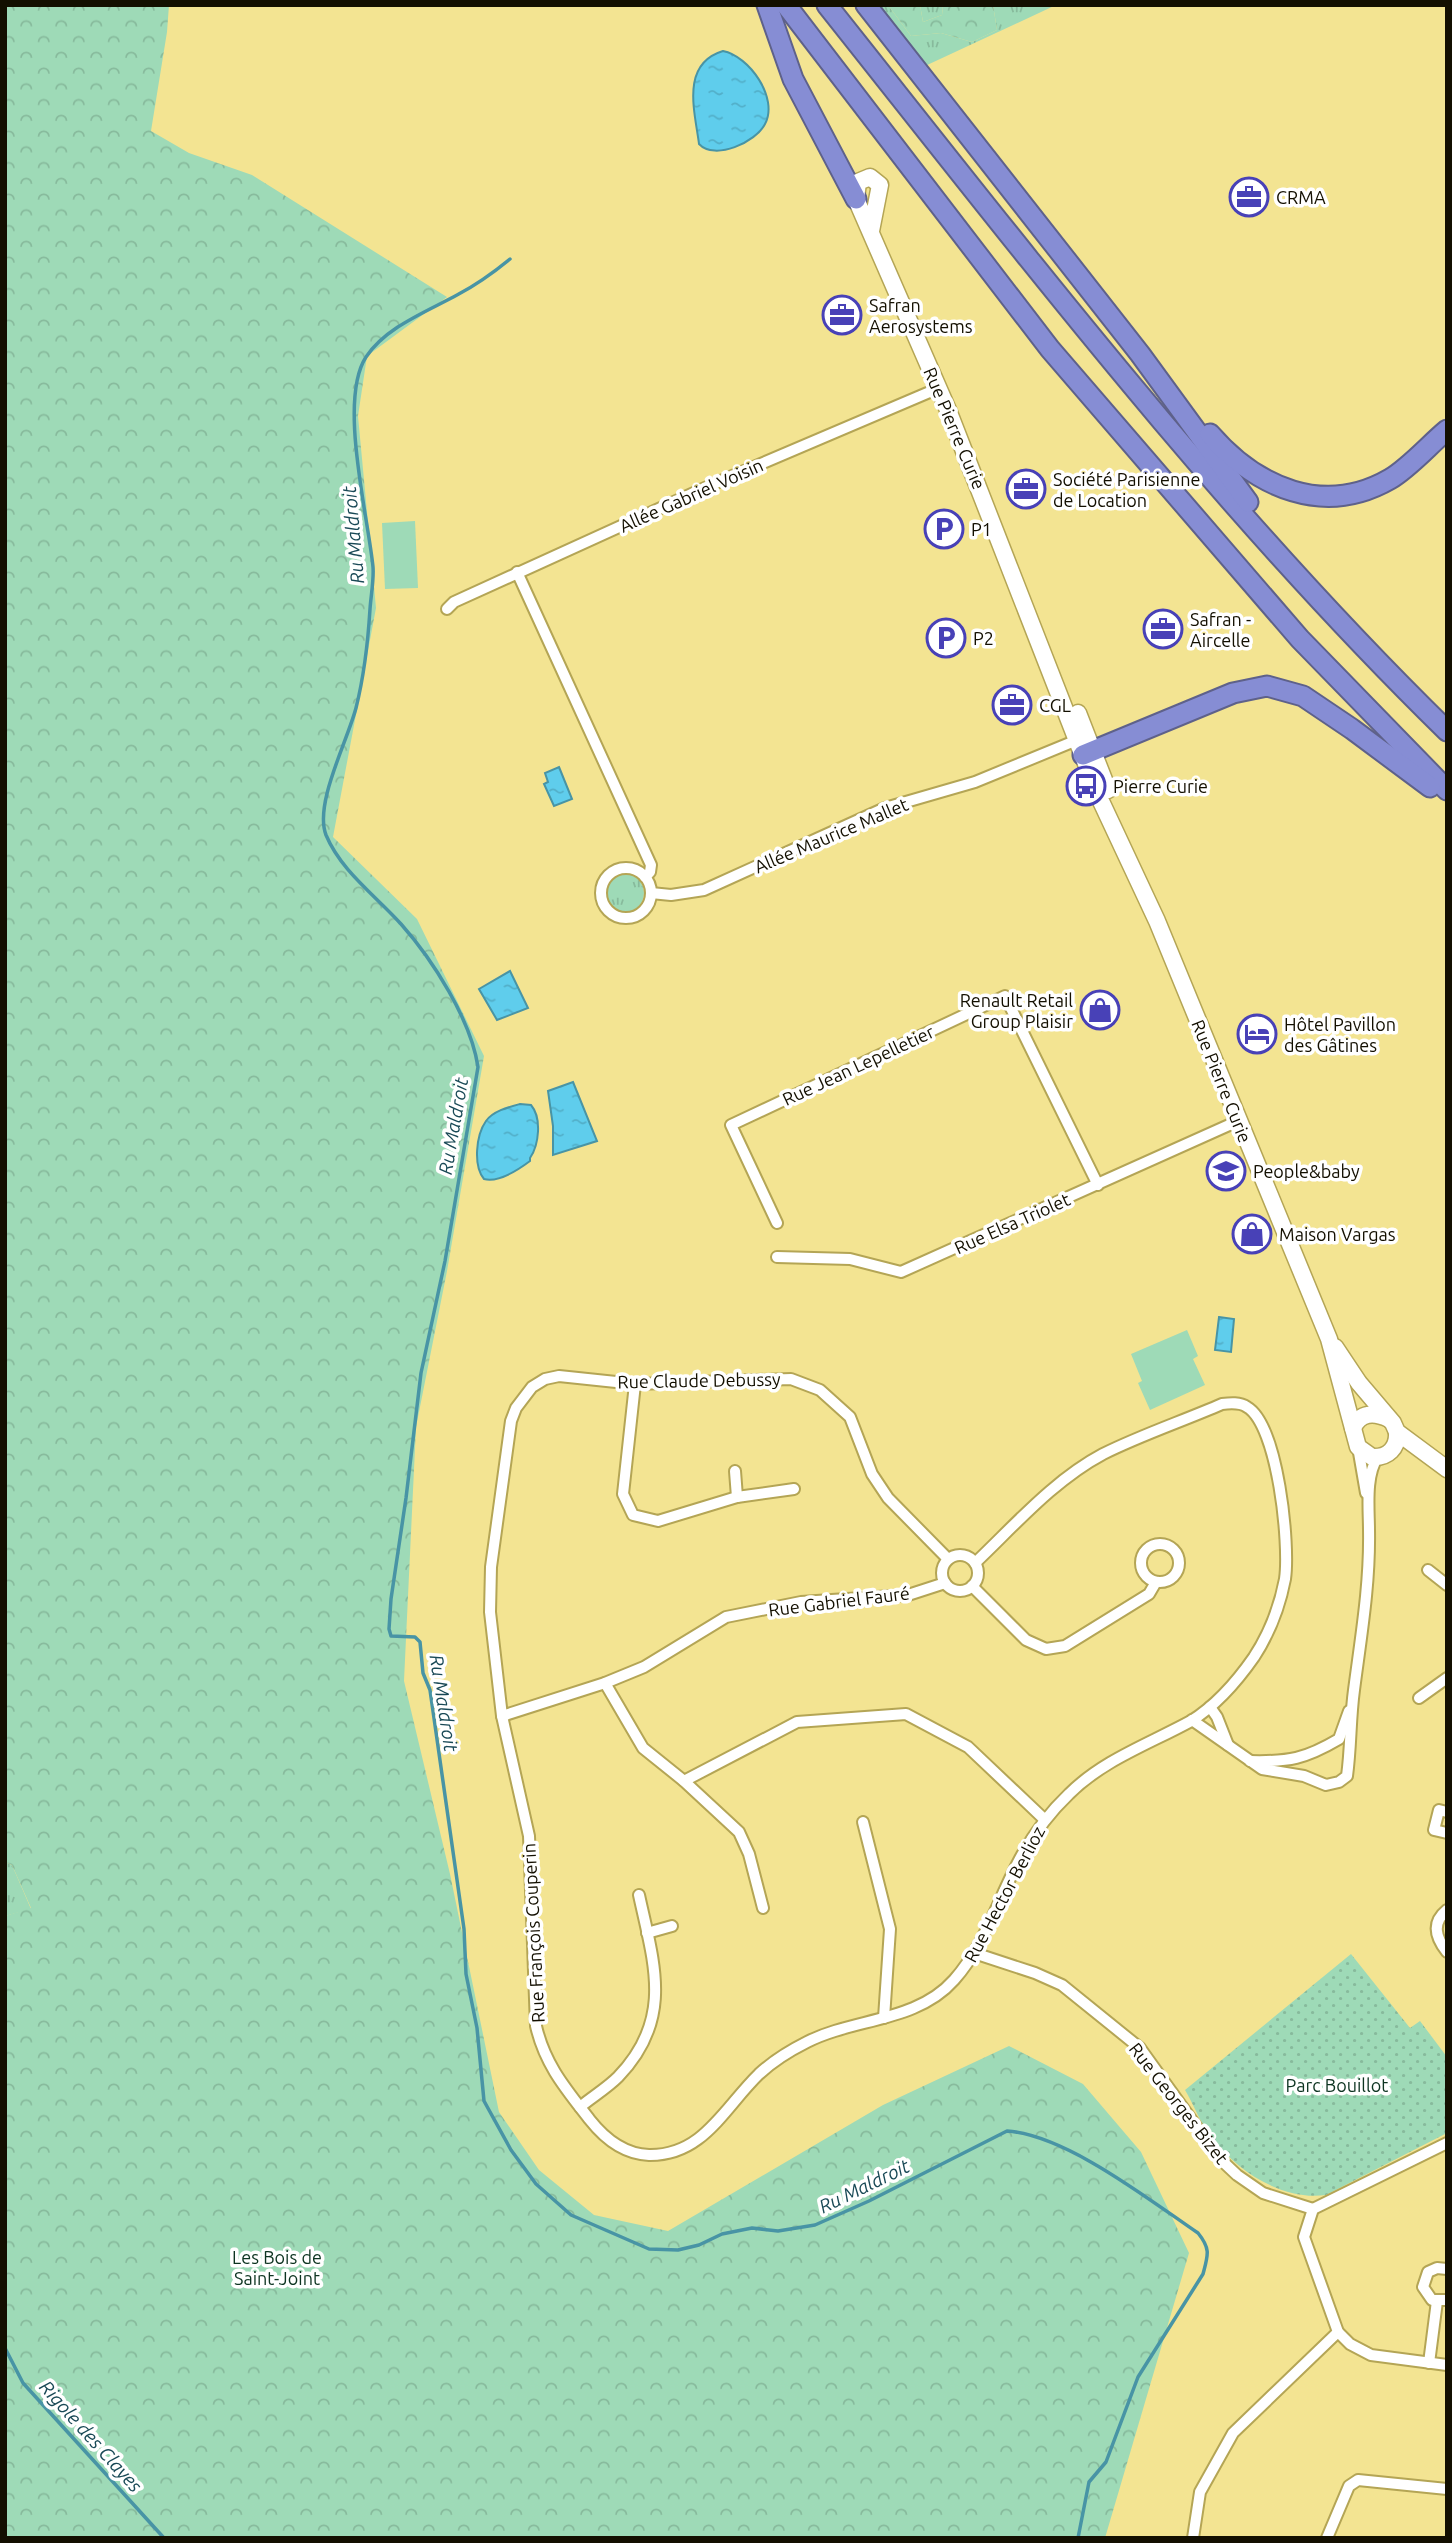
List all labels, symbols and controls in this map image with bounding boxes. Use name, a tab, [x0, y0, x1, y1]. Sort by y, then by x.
office icon: CRMA	[1228, 176, 1270, 218]
place label: CRMA	[1276, 187, 1326, 207]
office icon: Safran Aerosystems	[821, 294, 863, 336]
place label: Safran Aerosystems	[869, 295, 973, 336]
street label: Rue Pierre Curie	[920, 364, 990, 492]
street label: Allée Gabriel Voisin	[616, 454, 766, 536]
office icon: Société Parisienne de Location	[1005, 468, 1047, 510]
place label: Société Parisienne de Location	[1053, 469, 1200, 510]
water label: Ru Maldroit	[338, 485, 368, 585]
parking icon: P1	[923, 508, 965, 550]
place label: P1	[971, 519, 992, 539]
office icon: Safran - Aircelle	[1142, 608, 1184, 650]
place label: Safran - Aircelle	[1190, 609, 1251, 650]
parking icon: P2	[925, 617, 967, 659]
place label: P2	[973, 628, 994, 648]
office icon: CGL	[991, 684, 1033, 726]
place label: CGL	[1039, 695, 1071, 715]
bus stop icon: Pierre Curie	[1065, 765, 1107, 807]
place label: Pierre Curie	[1113, 776, 1208, 796]
street label: Allée Maurice Mallet	[751, 794, 911, 876]
shop icon: Renault Retail Group Plaisir	[1079, 989, 1121, 1031]
place label: Renault Retail Group Plaisir	[960, 990, 1073, 1031]
hotel icon: Hôtel Pavillon des Gâtines	[1236, 1013, 1278, 1055]
place label: Hôtel Pavillon des Gâtines	[1284, 1014, 1396, 1055]
street label: Rue Pierre Curie	[1188, 1017, 1256, 1145]
street label: Rue Jean Lepelletier	[779, 1021, 937, 1109]
water label: Ru Maldroit	[434, 1075, 472, 1176]
school or university icon: People&baby	[1205, 1150, 1247, 1192]
place label: People&baby	[1253, 1161, 1360, 1181]
street label: Rue Elsa Triolet	[951, 1189, 1073, 1257]
shop icon: Maison Vargas	[1231, 1213, 1273, 1255]
place label: Maison Vargas	[1279, 1224, 1396, 1244]
street label: Rue Claude Debussy	[617, 1369, 781, 1391]
street label: Rue Gabriel Fauré	[767, 1582, 911, 1620]
water label: Ru Maldroit	[425, 1653, 463, 1754]
street label: Rue Hector Berlioz	[960, 1823, 1048, 1965]
street label: Rue François Couperin	[518, 1843, 548, 2023]
street label: Rue Georges Bizet	[1126, 2039, 1232, 2167]
park label: Parc Bouillot	[1286, 2075, 1388, 2095]
water label: Ru Maldroit	[815, 2154, 913, 2217]
park label: Les Bois de Saint-Joint	[232, 2247, 322, 2288]
water label: Rigole des Clayes	[35, 2376, 147, 2496]

